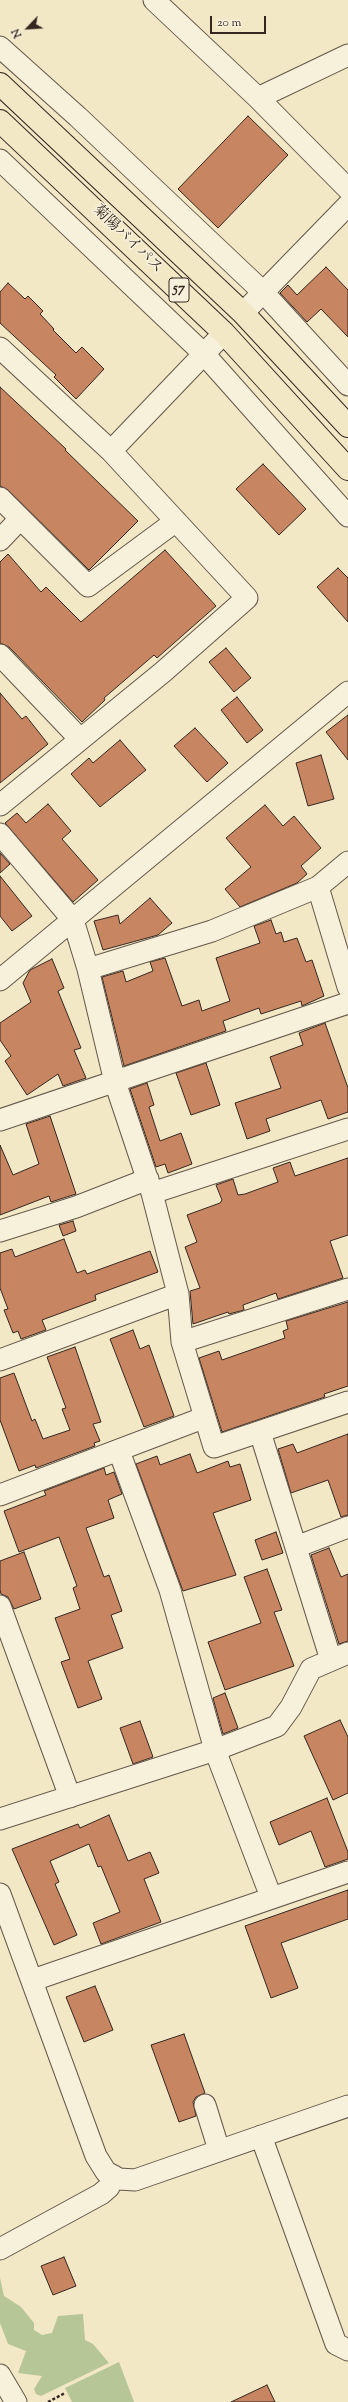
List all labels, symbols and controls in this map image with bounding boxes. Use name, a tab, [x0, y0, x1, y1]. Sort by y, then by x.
north arrow	[8, 8, 48, 48]
scale bar	[212, 8, 268, 34]
text: 20 m	[217, 14, 241, 32]
text: N	[8, 26, 26, 40]
street label: 菊陽バイパス	[88, 202, 166, 278]
road number: 57	[169, 278, 189, 302]

